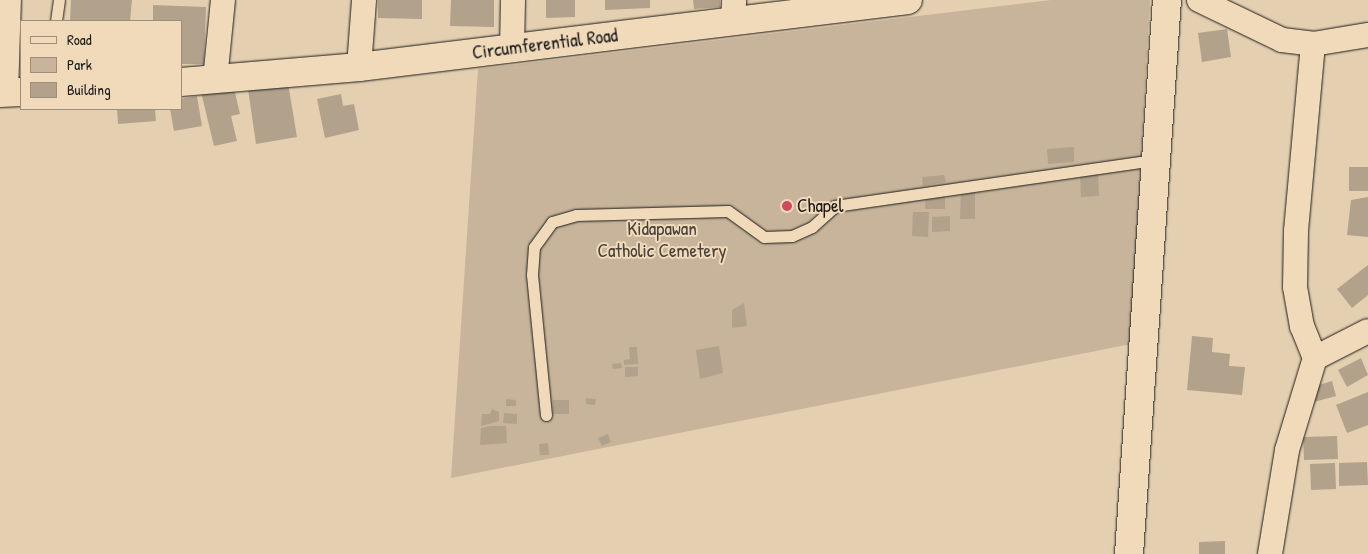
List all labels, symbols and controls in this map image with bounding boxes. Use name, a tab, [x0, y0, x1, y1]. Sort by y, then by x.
legend	[20, 20, 182, 110]
street label: Circumferential Road	[471, 24, 619, 64]
text: Road	[67, 29, 92, 50]
text: Park	[67, 54, 92, 75]
text: Building	[67, 79, 111, 100]
place label: Chapel	[797, 195, 844, 217]
marker: Chapel	[781, 200, 793, 212]
park label: Kidapawan Catholic Cemetery	[598, 218, 726, 262]

